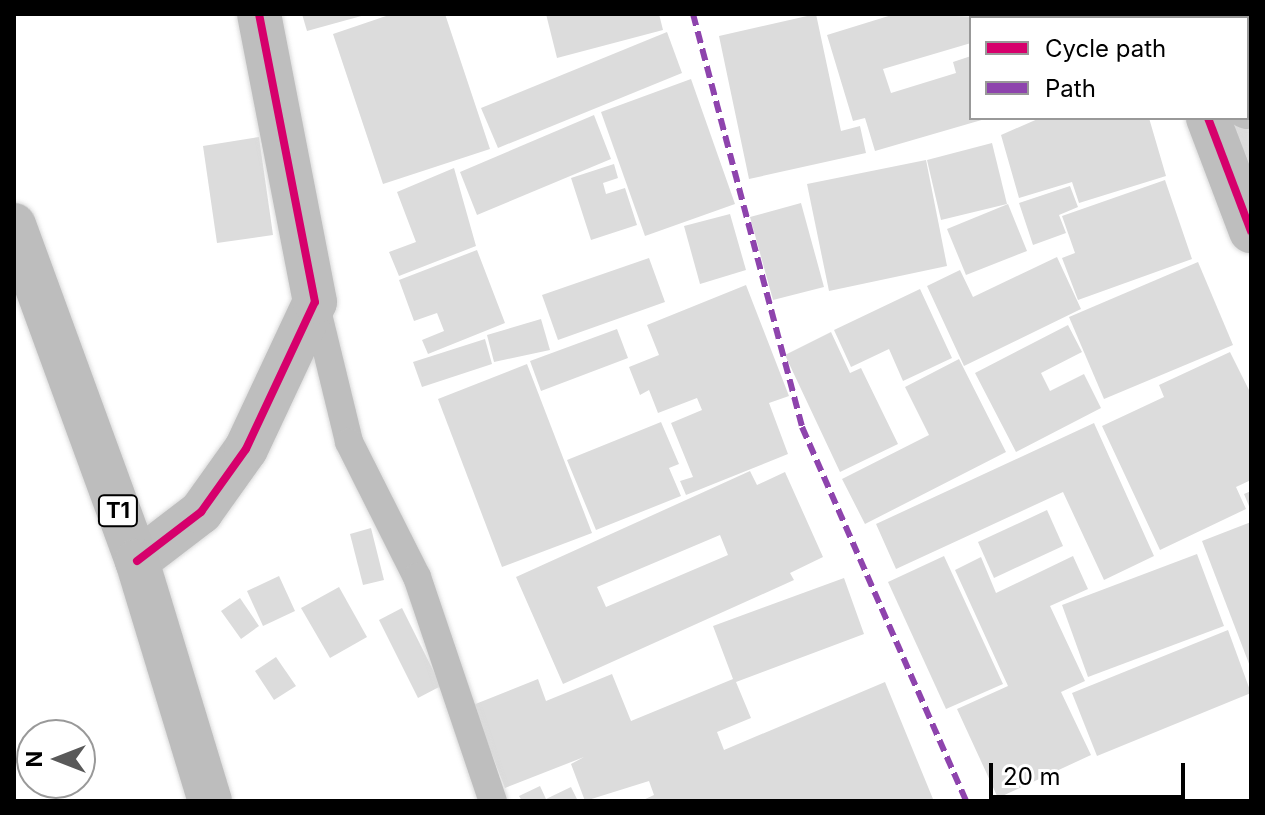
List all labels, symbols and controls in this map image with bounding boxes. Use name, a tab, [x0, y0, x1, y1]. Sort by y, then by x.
legend	[969, 16, 1249, 120]
text: Cycle path	[1045, 34, 1166, 63]
text: Path	[1045, 74, 1096, 103]
road number: T1	[96, 493, 140, 529]
north arrow	[16, 719, 96, 799]
scale bar	[993, 747, 1189, 797]
text: N	[21, 751, 47, 767]
text: 20 m	[1003, 762, 1061, 791]

